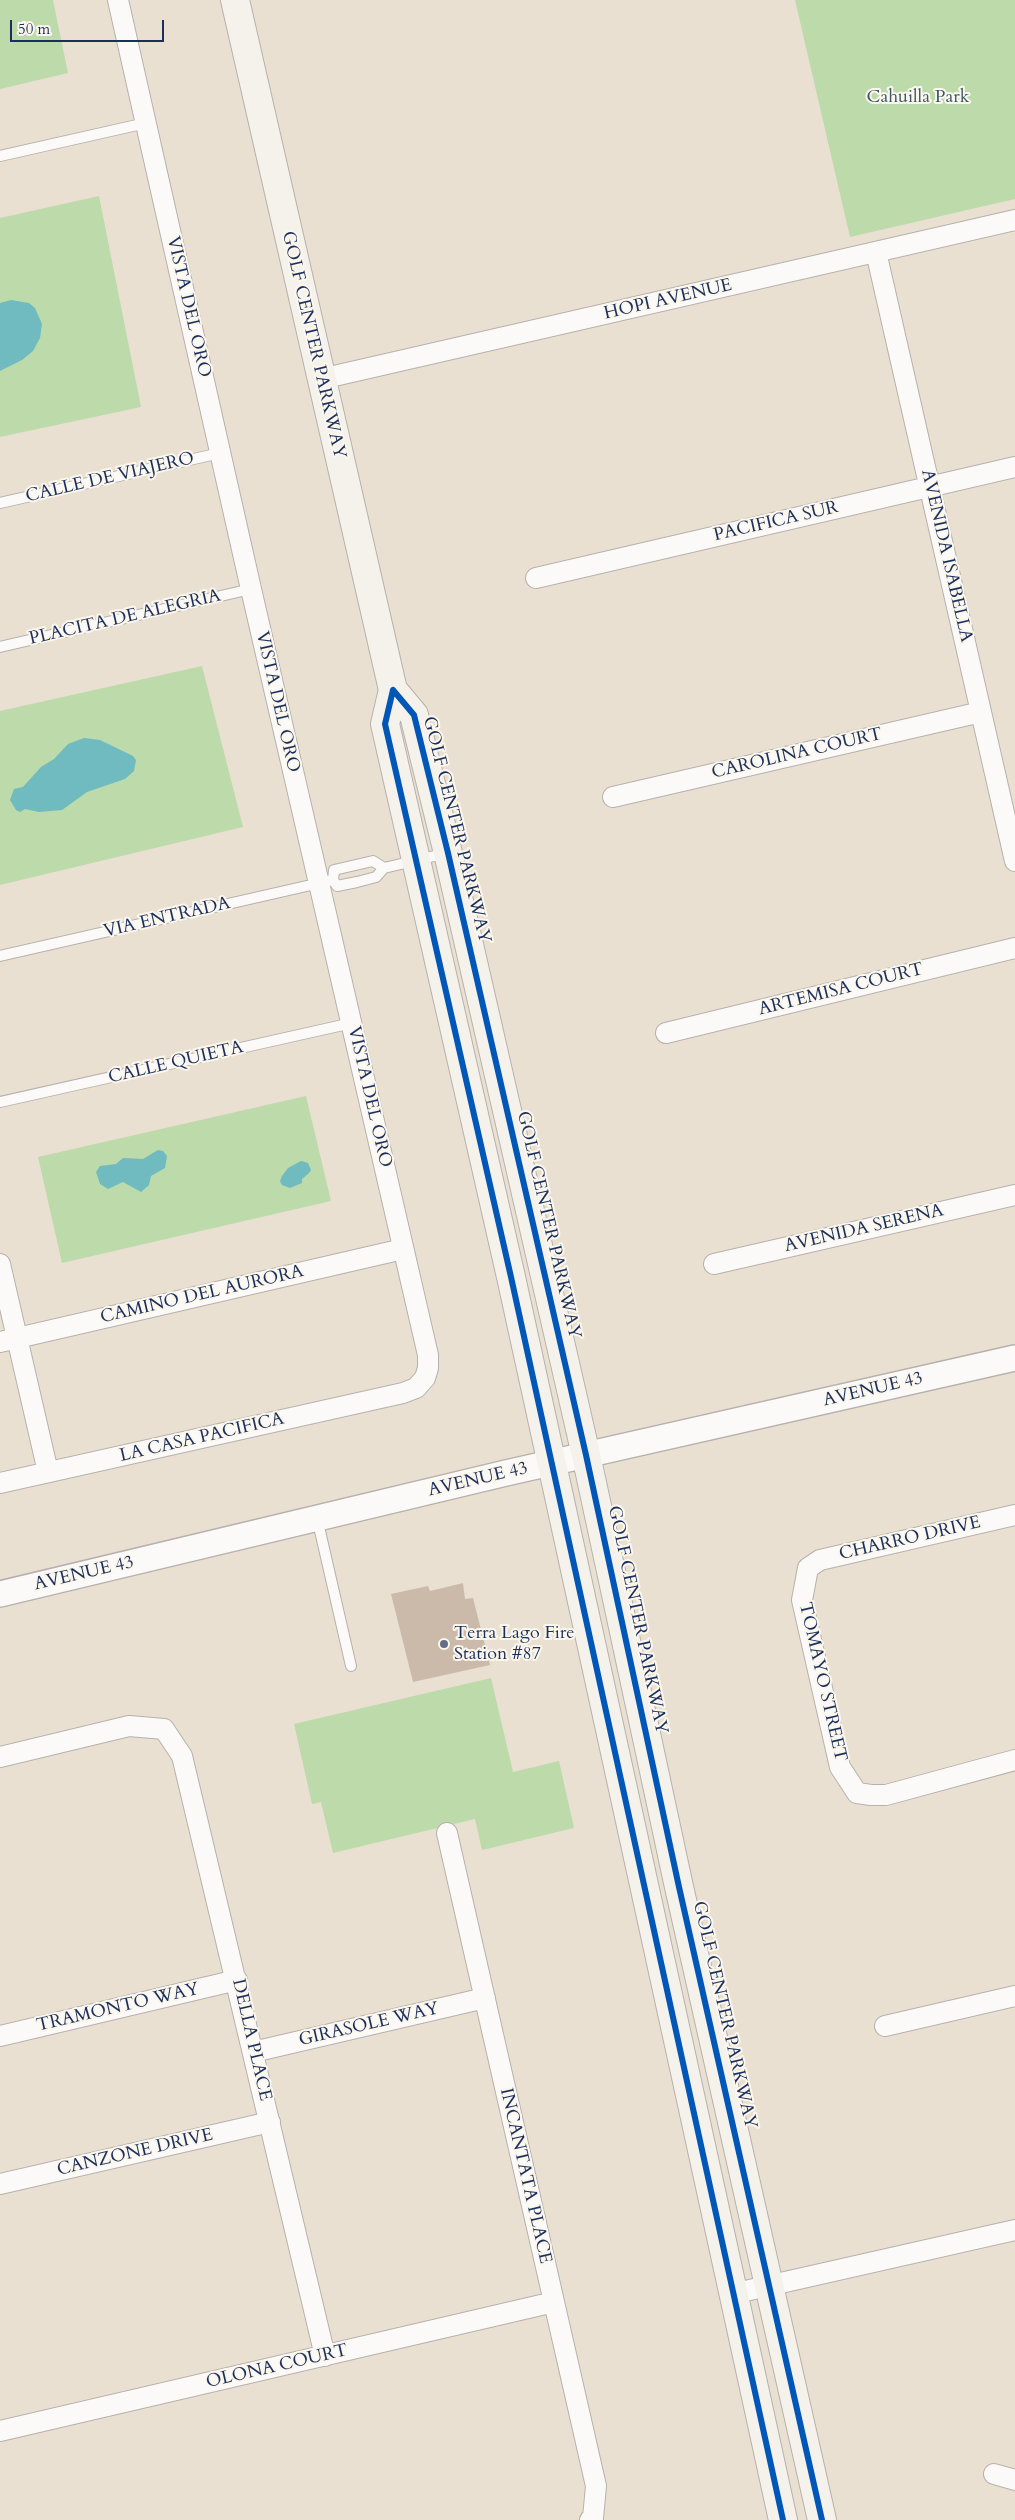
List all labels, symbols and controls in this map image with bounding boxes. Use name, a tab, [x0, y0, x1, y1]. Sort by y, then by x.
scale bar	[12, 10, 166, 42]
text: 50 m	[18, 19, 50, 39]
park label: Cahuilla Park	[867, 87, 969, 109]
street label: GOLF CENTER PARKWAY	[276, 229, 350, 461]
street label: VISTA DEL ORO	[161, 234, 215, 380]
street label: HOPI AVENUE	[602, 275, 734, 325]
street label: CALLE DE VIAJERO	[24, 448, 196, 508]
street label: AVENIDA ISABELLA	[916, 467, 976, 645]
street label: PACIFICA SUR	[712, 497, 840, 547]
street label: PLACITA DE ALEGRIA	[27, 585, 223, 651]
street label: VISTA DEL ORO	[250, 629, 304, 775]
street label: GOLF CENTER PARKWAY	[417, 714, 495, 946]
street label: CAROLINA COURT	[710, 724, 884, 784]
street label: VIA ENTRADA	[102, 893, 232, 943]
street label: ARTEMISA COURT	[756, 959, 926, 1021]
street label: VISTA DEL ORO	[342, 1024, 396, 1170]
street label: CALLE QUIETA	[106, 1037, 246, 1089]
street label: GOLF CENTER PARKWAY	[511, 1109, 585, 1341]
street label: AVENIDA SERENA	[782, 1200, 946, 1258]
street label: CAMINO DEL AURORA	[98, 1261, 306, 1329]
street label: AVENUE 43	[821, 1368, 925, 1412]
street label: LA CASA PACIFICA	[118, 1409, 286, 1467]
street label: AVENUE 43	[426, 1458, 530, 1502]
street label: GOLF CENTER PARKWAY	[602, 1504, 672, 1736]
street label: CHARRO DRIVE	[837, 1512, 983, 1566]
street label: AVENUE 43	[32, 1552, 136, 1596]
street label: TOMAYO STREET	[793, 1600, 851, 1764]
place label: Terra Lago Fire Station #87	[454, 1623, 574, 1666]
marker: Terra Lago Fire Station #87	[438, 1638, 450, 1650]
street label: GOLF CENTER PARKWAY	[687, 1899, 761, 2131]
street label: DELLA PLACE	[226, 1977, 276, 2103]
street label: TRAMONTO WAY	[35, 1979, 201, 2037]
street label: GIRASOLE WAY	[297, 1998, 441, 2052]
street label: INCANTATA PLACE	[494, 2086, 556, 2266]
street label: CANZONE DRIVE	[55, 2125, 215, 2181]
street label: OLONA COURT	[204, 2340, 350, 2394]

